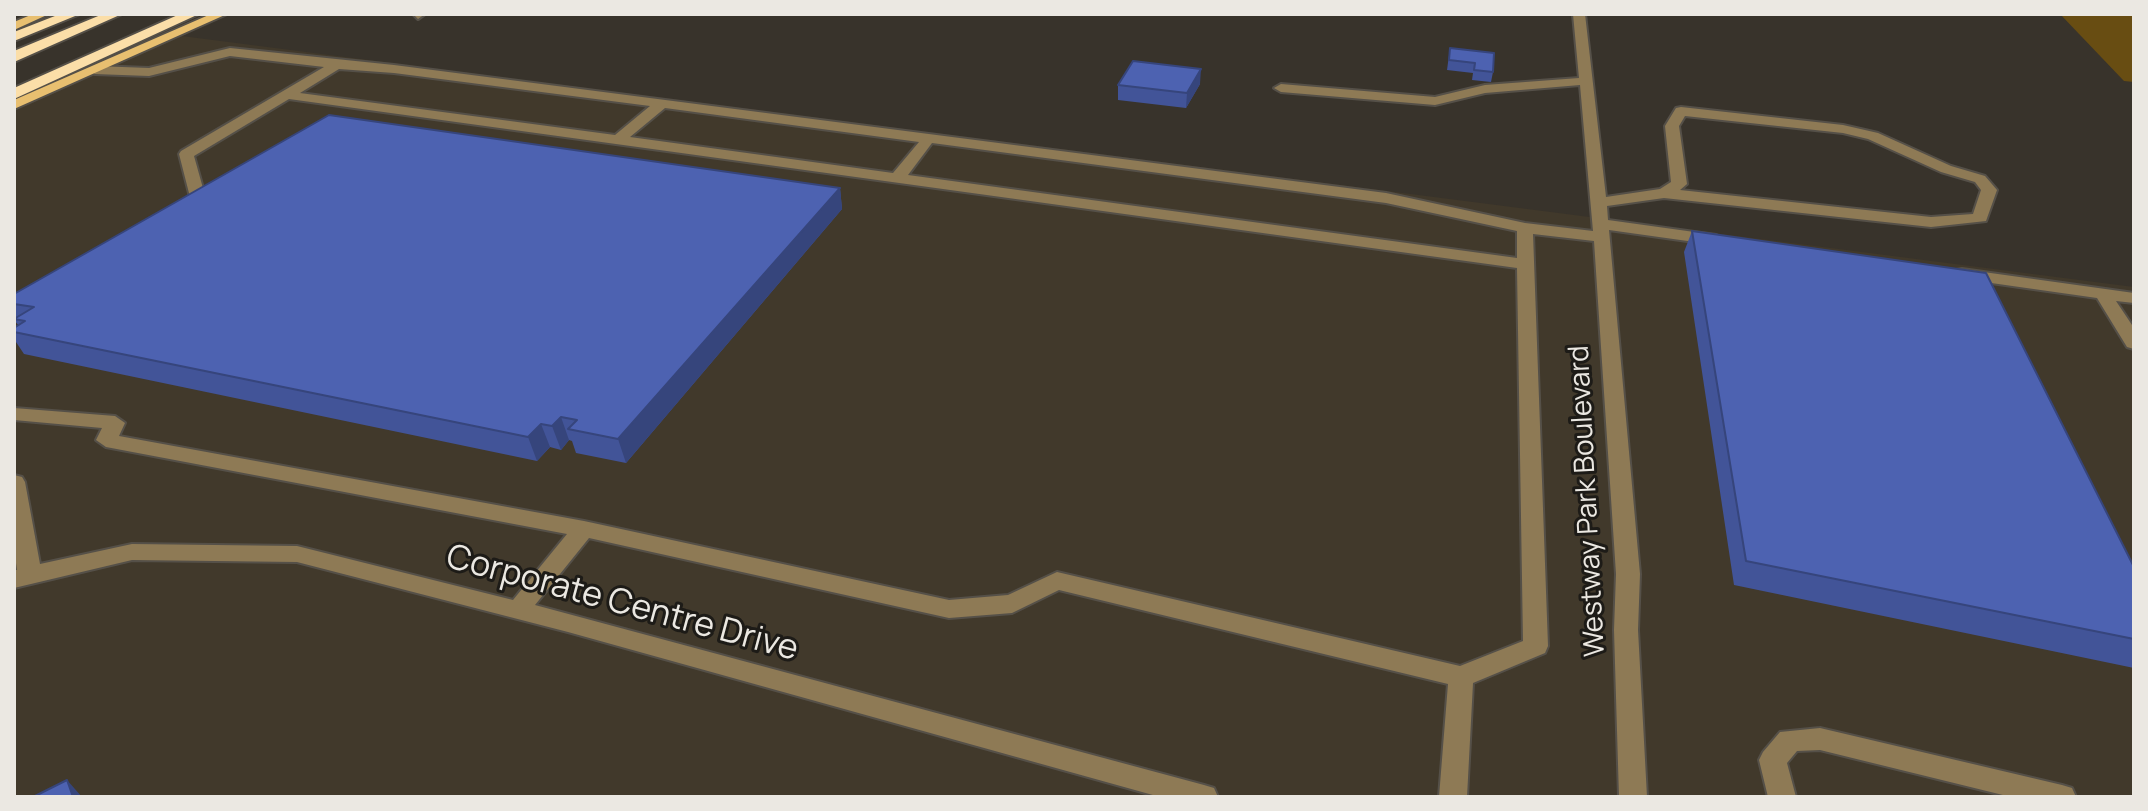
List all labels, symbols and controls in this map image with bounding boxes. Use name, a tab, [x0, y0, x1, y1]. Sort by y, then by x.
street label: Westway Park Boulevard	[1563, 344, 1613, 658]
street label: Corporate Centre Drive	[442, 537, 802, 671]

